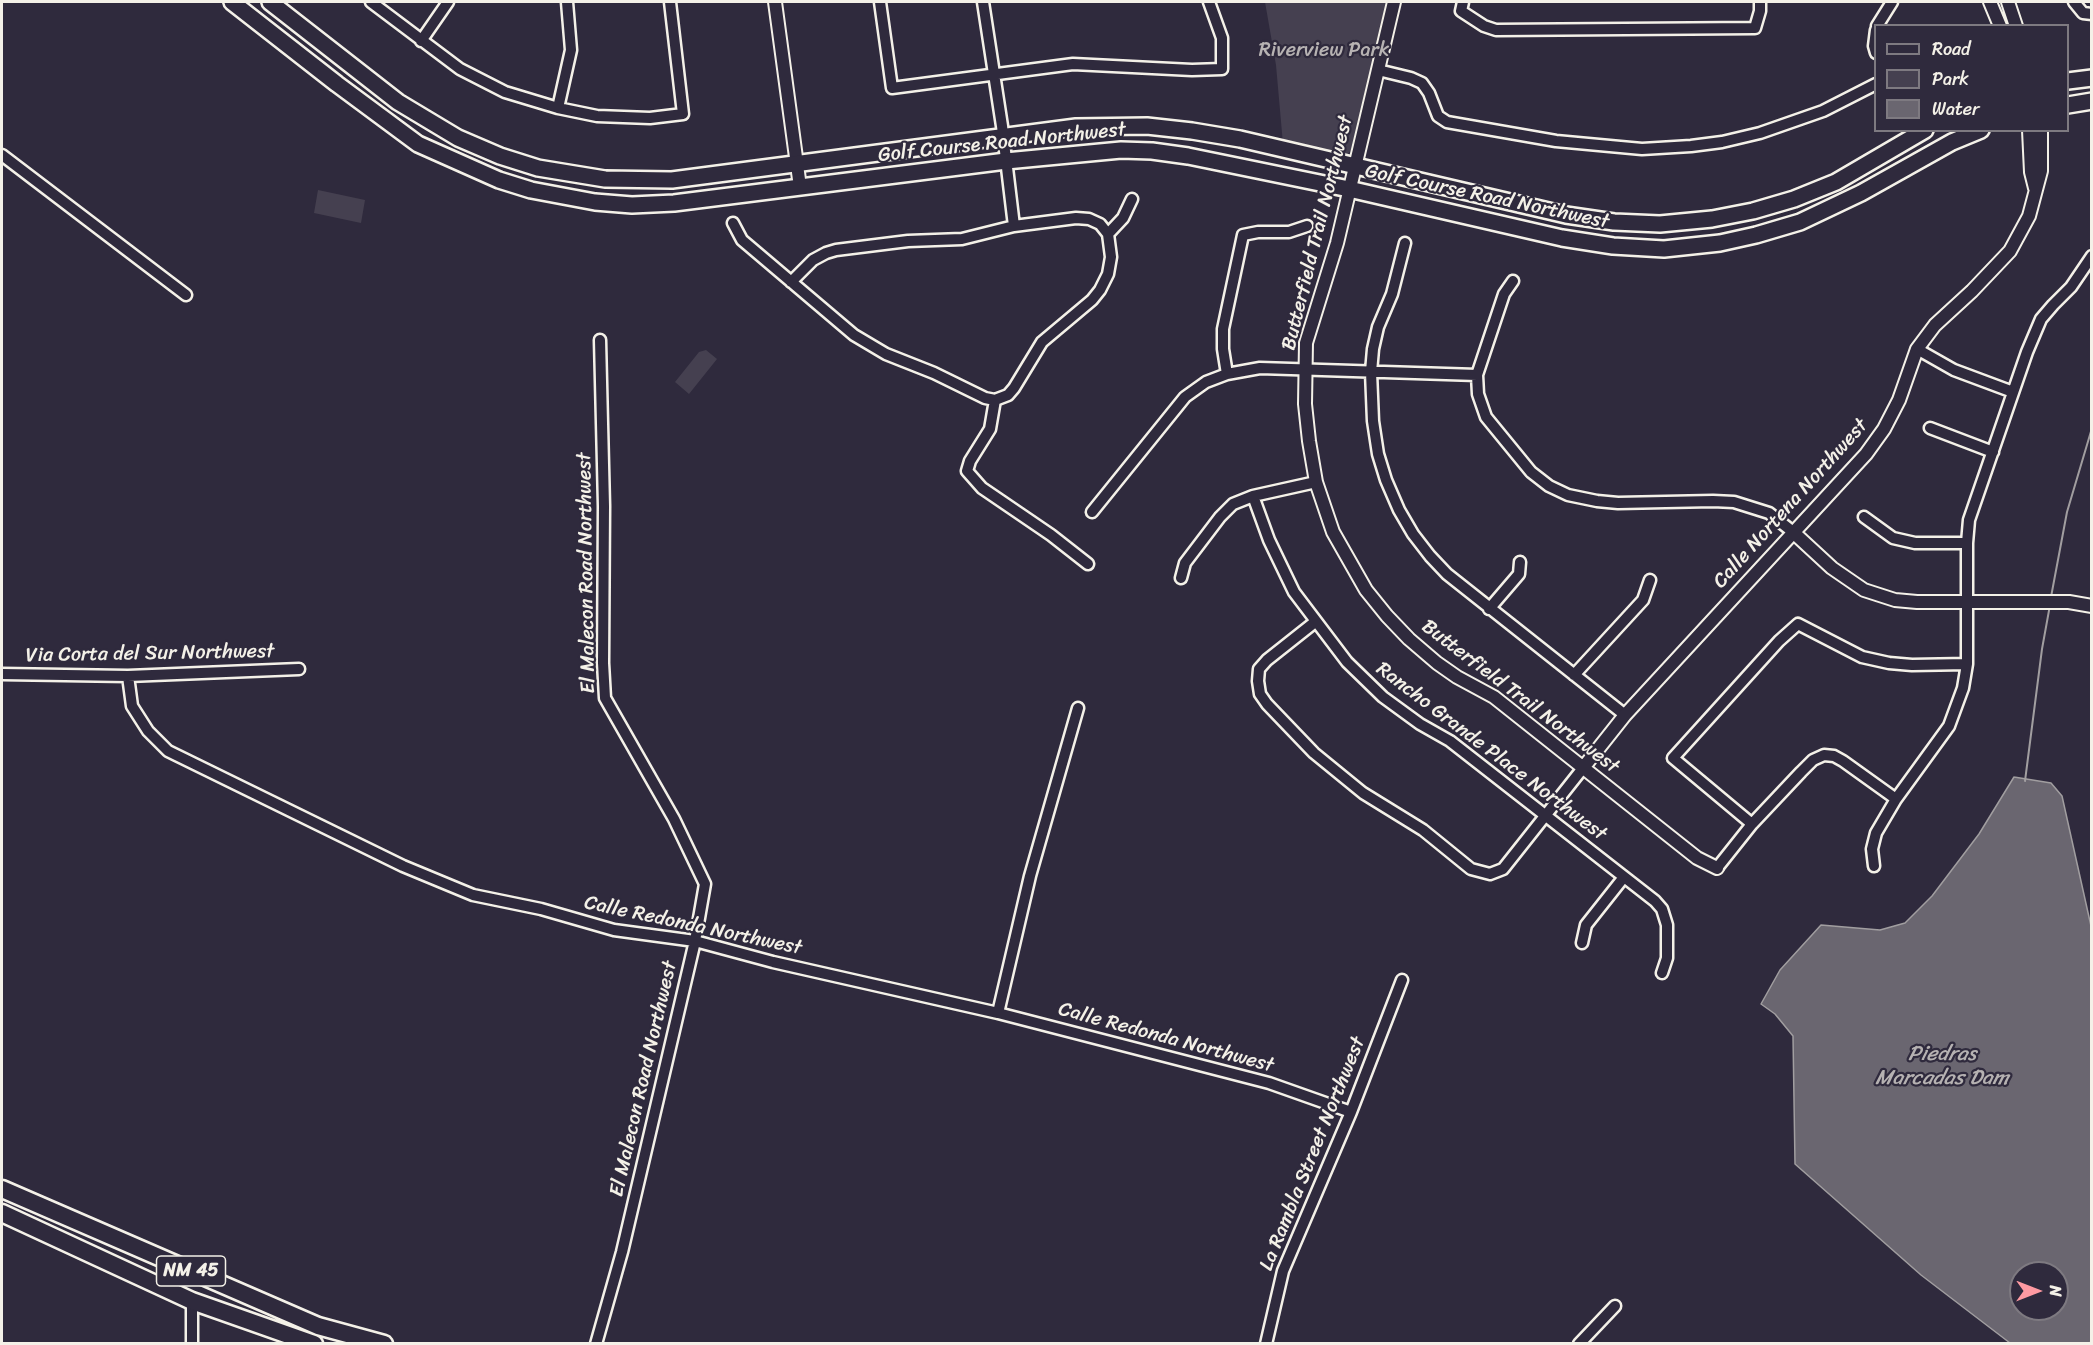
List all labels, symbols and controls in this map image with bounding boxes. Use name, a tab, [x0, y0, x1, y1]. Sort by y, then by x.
legend	[1874, 24, 2069, 132]
text: Road	[1932, 33, 1971, 65]
park label: Riverview Park	[1259, 39, 1389, 63]
text: Park	[1932, 63, 1969, 95]
text: Water	[1932, 93, 1979, 125]
street label: Butterfield Trail Northwest	[1277, 113, 1359, 353]
street label: Golf Course Road Northwest	[877, 118, 1127, 168]
street label: Golf Course Road Northwest	[1363, 159, 1611, 235]
street label: Calle Nortena Northwest	[1709, 414, 1873, 594]
street label: El Malecon Road Northwest	[573, 452, 601, 694]
street label: Butterfield Trail Northwest	[1417, 615, 1623, 779]
street label: Via Corta del Sur Northwest	[25, 640, 275, 668]
street label: Rancho Grande Place Northwest	[1371, 657, 1611, 847]
street label: Calle Redonda Northwest	[582, 891, 804, 961]
street label: El Malecon Road Northwest	[605, 959, 683, 1199]
street label: Calle Redonda Northwest	[1056, 998, 1276, 1078]
street label: La Rambla Street Northwest	[1255, 1034, 1371, 1274]
water label: Piedras Marcadas Dam	[1875, 1042, 2009, 1092]
road number: NM 45	[156, 1256, 225, 1286]
north arrow	[2009, 1261, 2069, 1321]
text: N	[2041, 1285, 2070, 1297]

